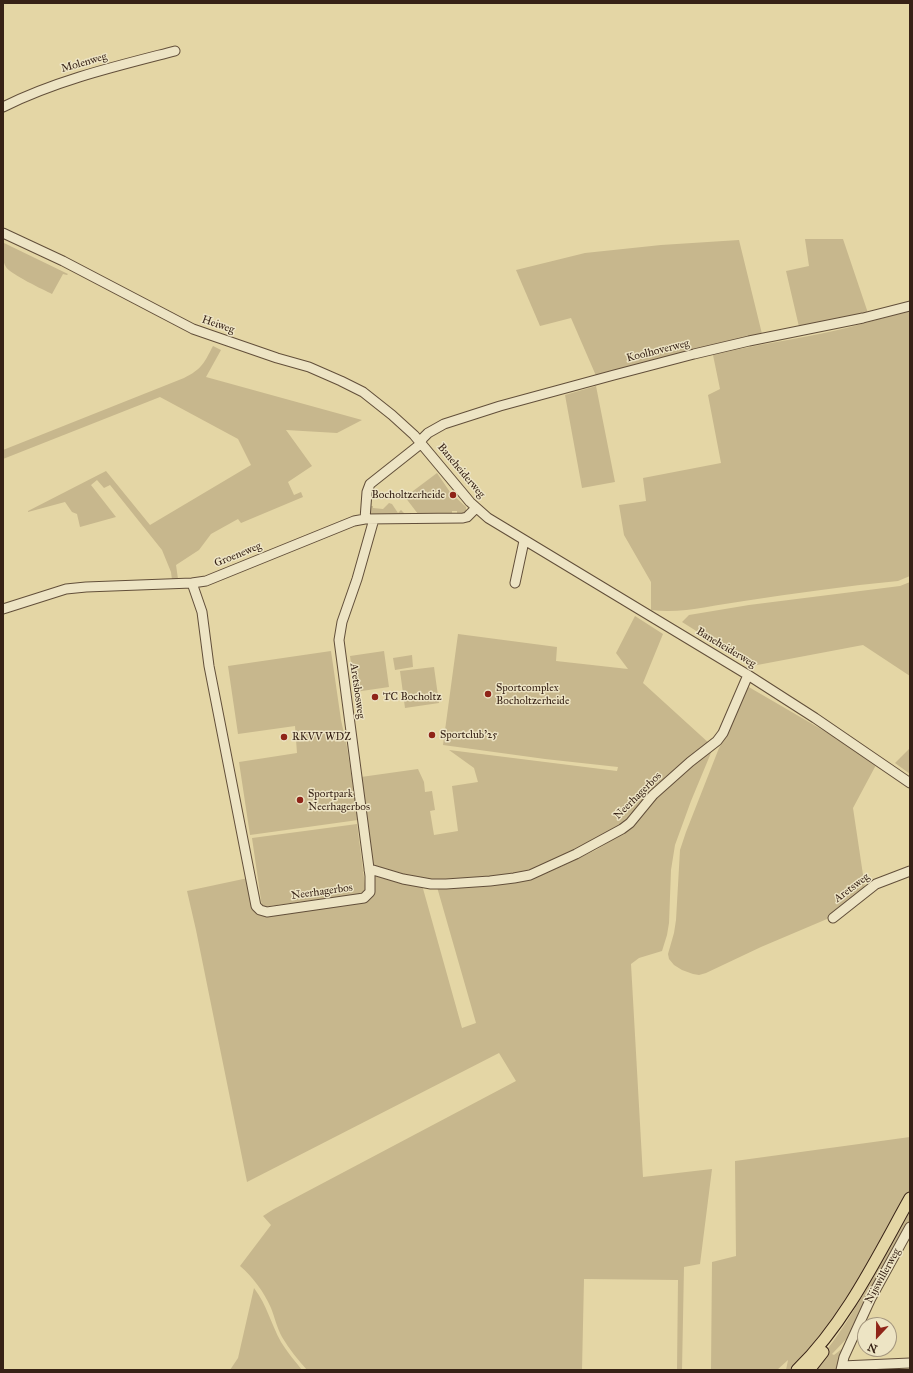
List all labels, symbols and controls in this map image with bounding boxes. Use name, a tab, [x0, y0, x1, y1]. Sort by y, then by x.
street label: Molenweg	[60, 50, 108, 76]
street label: Heiweg	[200, 313, 236, 337]
street label: Koolhoverweg	[625, 337, 691, 365]
street label: Baneheiderweg	[434, 441, 488, 501]
place label: Bocholtzerheide	[372, 488, 445, 502]
marker: Bocholtzerheide	[448, 490, 458, 500]
street label: Groeneweg	[213, 540, 263, 570]
street label: Baneheiderweg	[694, 625, 758, 671]
street label: Aretsbosweg	[347, 662, 367, 720]
place label: Sportcomplex Bocholtzerheide	[496, 681, 569, 707]
marker: Sportcomplex Bocholtzerheide	[483, 689, 493, 699]
place label: TC Bocholtz	[383, 690, 442, 704]
marker: TC Bocholtz	[370, 692, 380, 702]
place label: Sportclub'25	[440, 728, 497, 742]
place label: RKVV WDZ	[292, 730, 351, 744]
marker: Sportclub'25	[427, 730, 437, 740]
marker: RKVV WDZ	[279, 732, 289, 742]
street label: Neerhagerbos	[611, 769, 665, 823]
place label: Sportpark Neerhagerbos	[308, 787, 370, 813]
marker: Sportpark Neerhagerbos	[295, 795, 305, 805]
street label: Aretsweg	[832, 870, 872, 906]
street label: Neerhagerbos	[290, 881, 354, 903]
street label: Nijswillerweg	[863, 1246, 903, 1306]
north arrow	[857, 1317, 897, 1357]
text: N	[866, 1340, 879, 1355]

